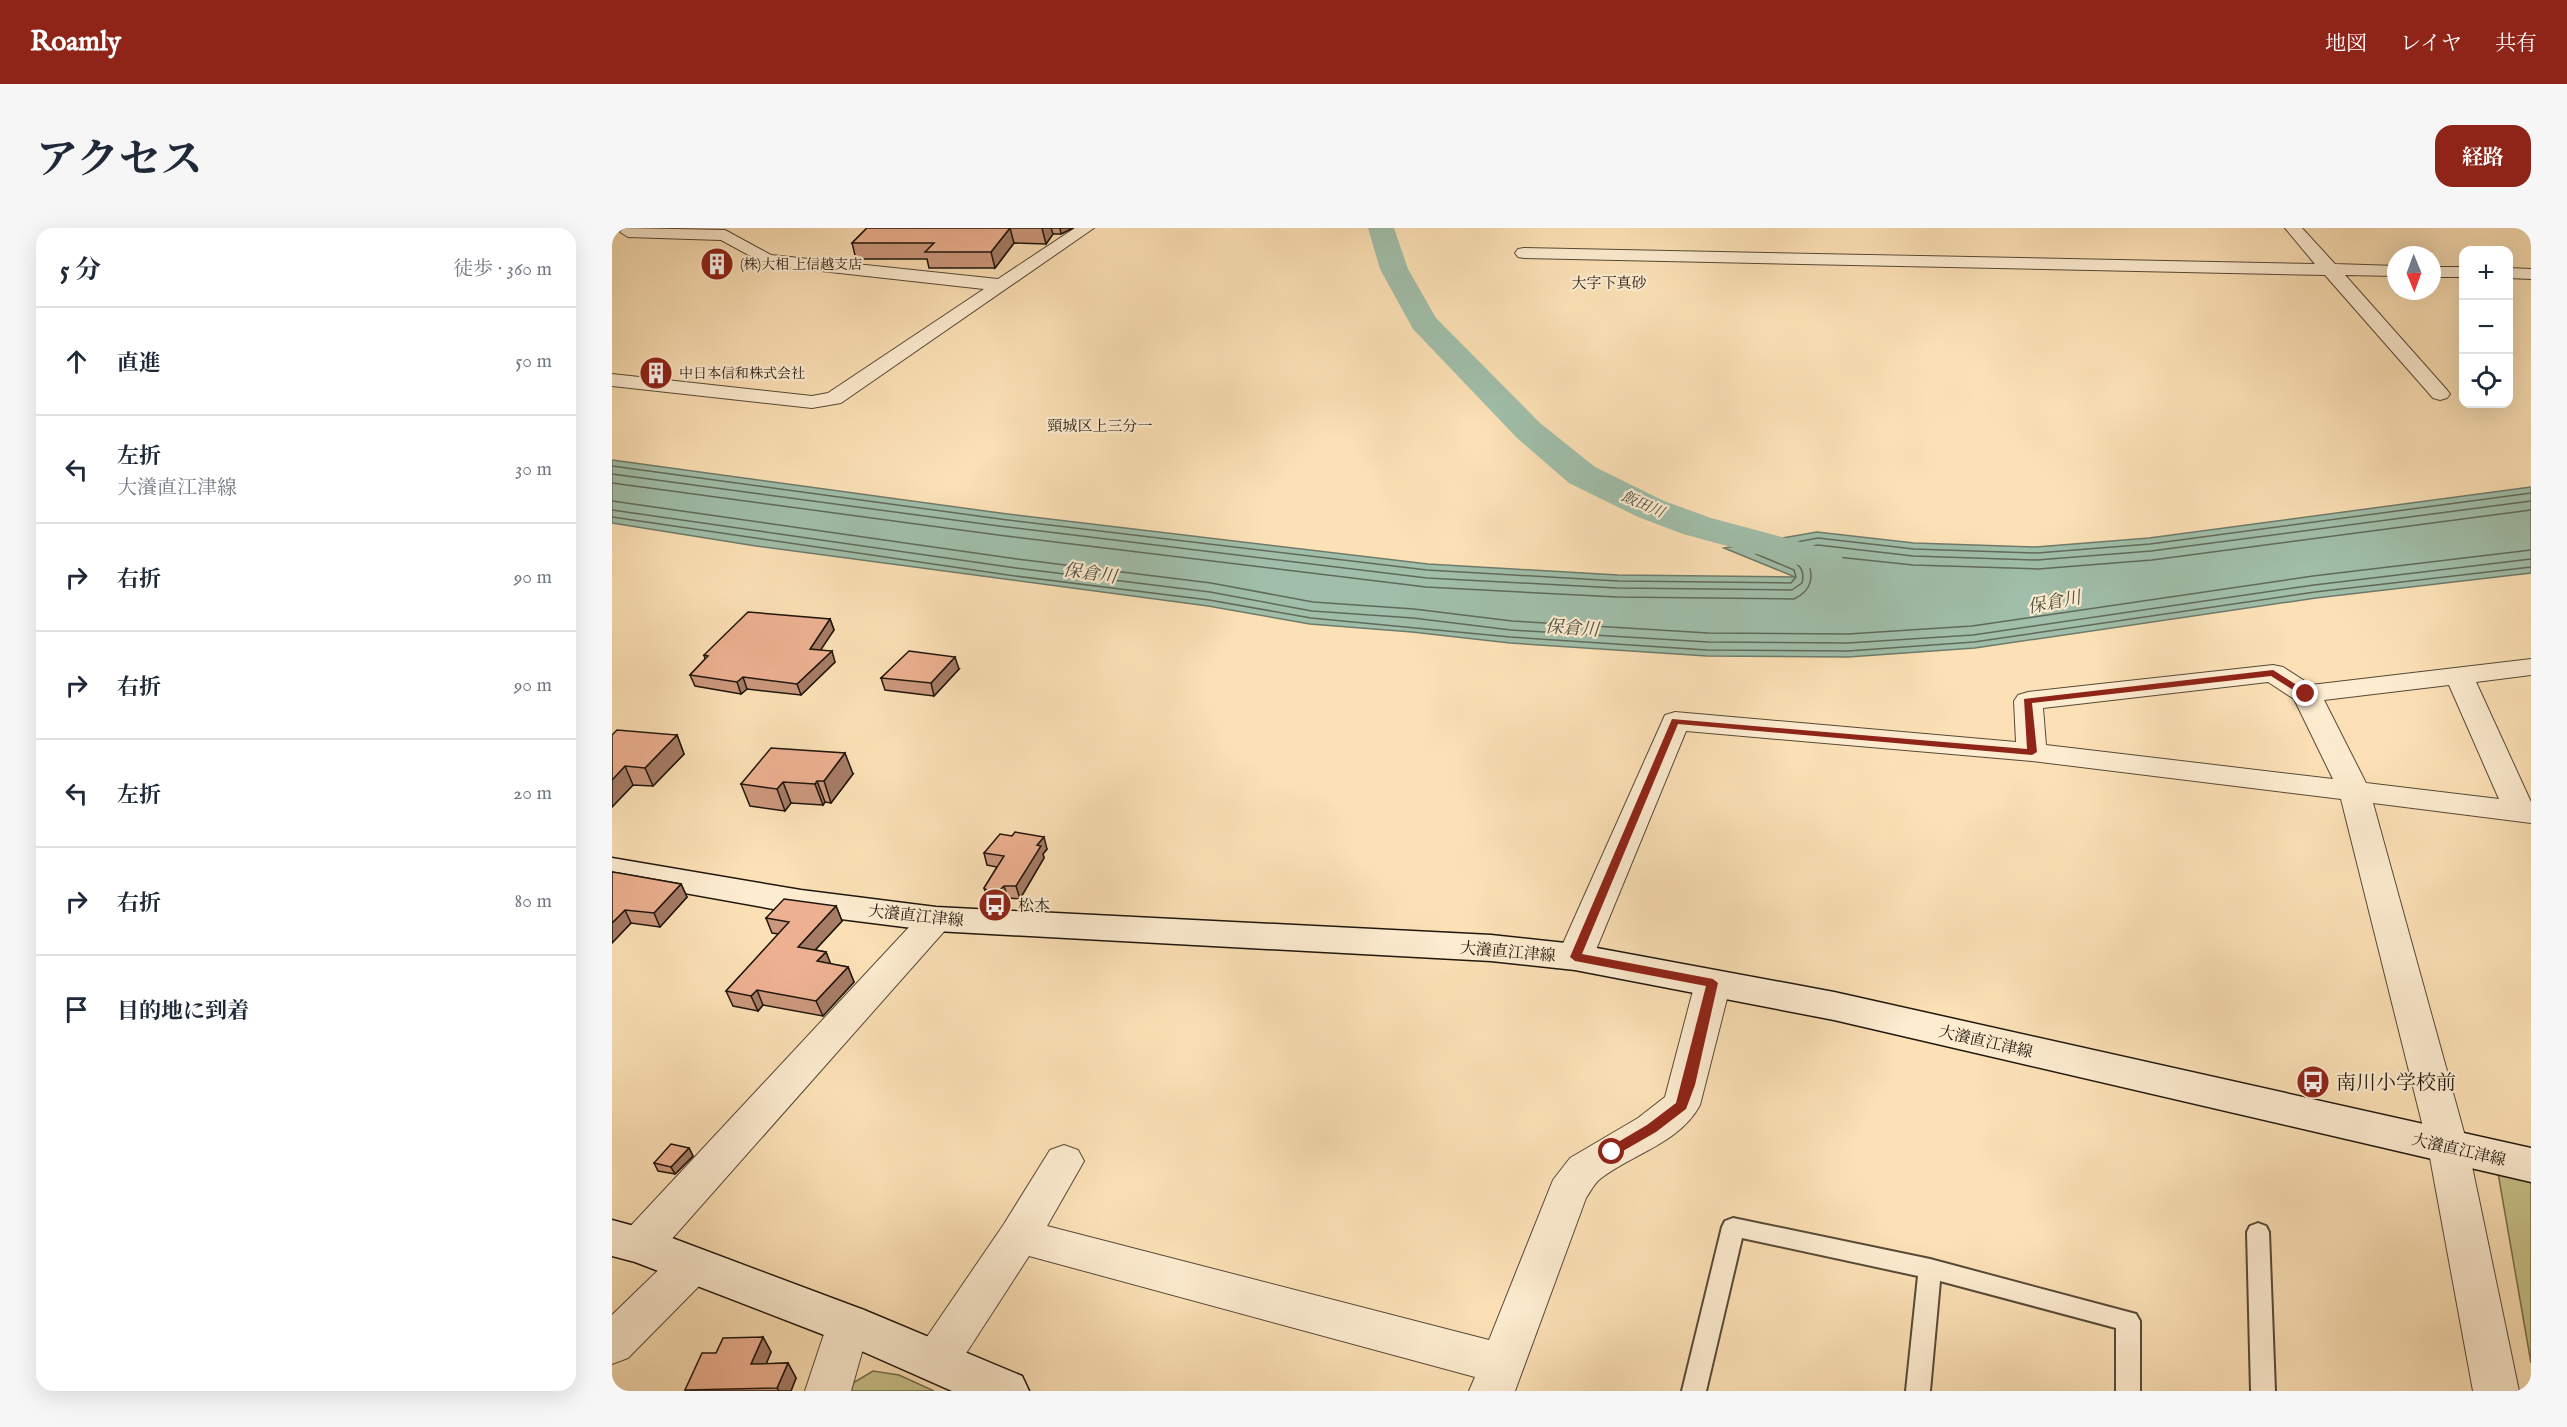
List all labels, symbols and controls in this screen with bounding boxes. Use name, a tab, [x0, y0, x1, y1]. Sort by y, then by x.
text: Roamly	[30, 25, 121, 60]
text: 地図	[2325, 31, 2367, 58]
text: レイヤ	[2400, 31, 2462, 58]
text: 共有	[2495, 31, 2537, 58]
button: 経路	[2435, 125, 2531, 187]
text: アクセス	[36, 135, 203, 188]
building icon: (株)大相 上信越支店	[699, 246, 735, 282]
north arrow	[2387, 246, 2441, 300]
map controls	[2459, 246, 2513, 408]
button: +	[2459, 246, 2513, 300]
text: 5 分	[60, 254, 101, 287]
place label: (株)大相 上信越支店	[740, 256, 862, 274]
text: 徒歩 · 360 m	[453, 257, 552, 282]
district label: 大字下真砂	[1571, 274, 1647, 293]
button: −	[2459, 300, 2513, 354]
icon: ahead	[60, 345, 93, 378]
text: 50 m	[515, 349, 552, 374]
text: 直進	[117, 350, 161, 378]
button: locate	[2459, 354, 2513, 408]
building icon: 中日本信和株式会社	[638, 355, 674, 391]
place label: 中日本信和株式会社	[679, 365, 805, 383]
district label: 頸城区上三分一	[1047, 417, 1153, 436]
text: 左折	[117, 443, 161, 471]
icon: left	[60, 453, 93, 486]
text: 30 m	[515, 457, 552, 482]
text: 大瀁直江津線	[117, 476, 237, 501]
water label: 飯田川	[1618, 487, 1669, 523]
water label: 保倉川	[1061, 559, 1120, 590]
icon: right	[60, 561, 93, 594]
text: 90 m	[514, 565, 552, 590]
text: 右折	[117, 566, 161, 594]
water label: 保倉川	[2026, 587, 2085, 620]
water label: 保倉川	[1544, 616, 1602, 643]
icon: right	[60, 669, 93, 702]
text: 90 m	[514, 673, 552, 698]
text: 右折	[117, 674, 161, 702]
route end	[2292, 680, 2318, 706]
icon: left	[60, 777, 93, 810]
text: 20 m	[513, 781, 552, 806]
text: 左折	[117, 782, 161, 810]
icon: right	[60, 885, 93, 918]
bus stop icon: 松本	[977, 887, 1013, 923]
text: 80 m	[515, 889, 552, 914]
text: 右折	[117, 890, 161, 918]
place label: 松本	[1018, 897, 1050, 917]
street label: 大瀁直江津線	[867, 902, 965, 932]
street label: 大瀁直江津線	[1459, 939, 1557, 967]
icon: arrive	[60, 993, 93, 1026]
text: 目的地に到着	[117, 998, 249, 1026]
street label: 大瀁直江津線	[1937, 1022, 2035, 1063]
bus stop icon: 南川小学校前	[2295, 1064, 2331, 1100]
place label: 南川小学校前	[2336, 1071, 2456, 1096]
street label: 大瀁直江津線	[2410, 1130, 2508, 1171]
route start	[1598, 1138, 1624, 1164]

